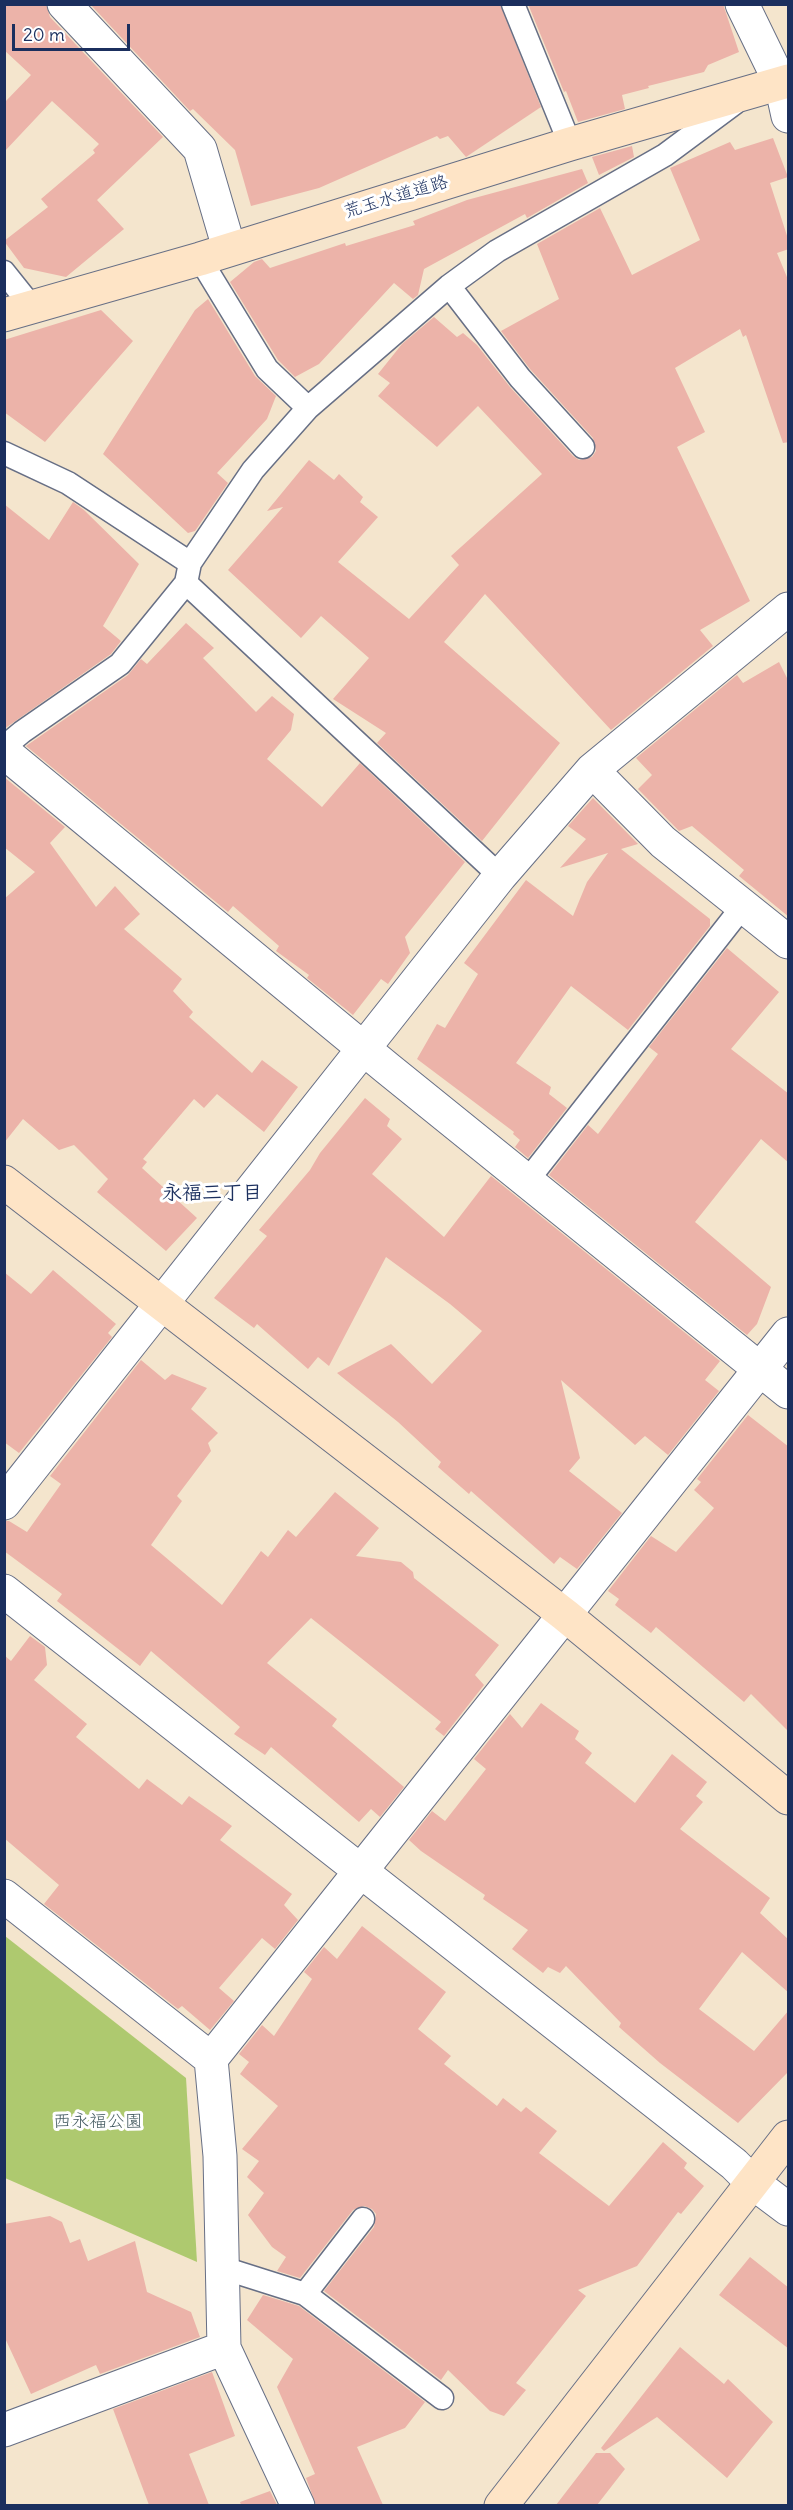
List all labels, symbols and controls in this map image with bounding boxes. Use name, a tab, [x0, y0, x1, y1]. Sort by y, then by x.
scale bar	[15, 12, 134, 50]
text: 20 m	[23, 23, 65, 46]
street label: 荒玉水道道路	[341, 171, 451, 223]
district label: 永福三丁目	[162, 1181, 262, 1205]
park label: 西永福公園	[53, 2111, 143, 2133]

